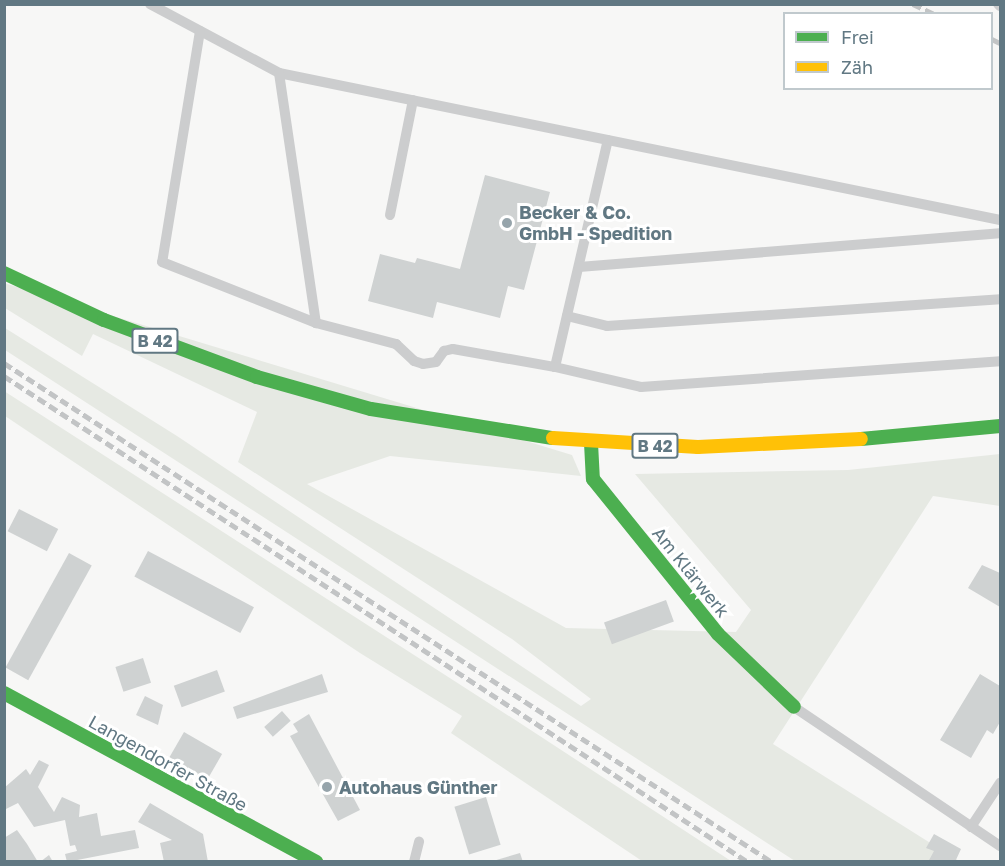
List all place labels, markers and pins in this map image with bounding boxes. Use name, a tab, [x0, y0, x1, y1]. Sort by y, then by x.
place label: Becker & Co. GmbH - Spedition	[519, 202, 672, 244]
marker: Becker & Co. GmbH - Spedition	[500, 216, 514, 230]
place label: Autohaus Günther	[339, 776, 497, 798]
marker: Autohaus Günther	[320, 780, 334, 794]

